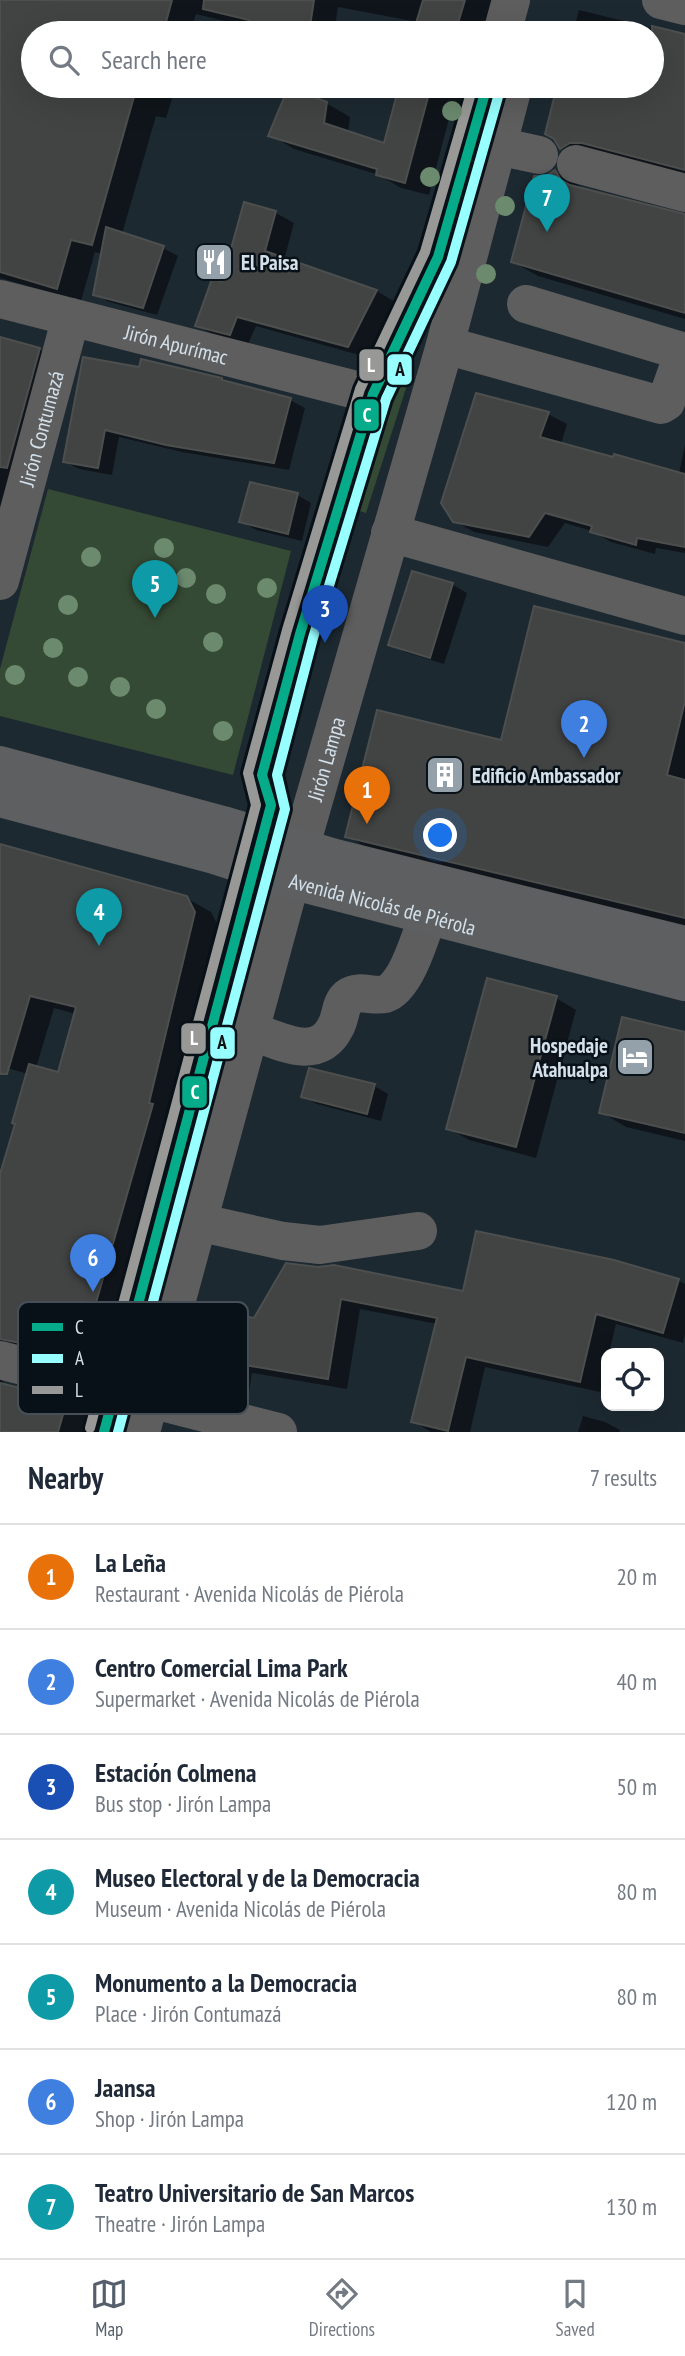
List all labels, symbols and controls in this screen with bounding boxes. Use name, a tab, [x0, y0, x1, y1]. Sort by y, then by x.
search box	[21, 21, 664, 98]
icon: search	[45, 41, 83, 79]
text: Search here	[101, 43, 207, 76]
pin: 7	[524, 174, 570, 232]
restaurant icon: El Paisa	[193, 241, 235, 283]
place label: El Paisa	[241, 249, 299, 276]
street label: Jirón Apurímac	[121, 318, 231, 370]
line badge: L	[358, 348, 385, 382]
text: L	[367, 353, 375, 377]
line badge: A	[386, 353, 413, 386]
text: A	[394, 357, 405, 381]
street label: Jirón Contumazá	[12, 368, 69, 490]
line badge: C	[353, 398, 380, 432]
text: C	[363, 403, 372, 427]
pin: 5	[132, 560, 178, 618]
pin: 3	[302, 585, 348, 643]
pin: 2	[561, 700, 607, 758]
street label: Jirón Lampa	[301, 714, 351, 805]
building icon: Edificio Ambassador	[424, 754, 466, 796]
place label: Edificio Ambassador	[472, 762, 621, 789]
pin: 1	[344, 766, 390, 824]
your location	[423, 818, 457, 852]
street label: Avenida Nicolás de Piérola	[286, 867, 479, 941]
pin: 4	[76, 888, 122, 946]
line badge: L	[180, 1022, 207, 1055]
text: L	[190, 1026, 198, 1050]
line badge: A	[209, 1026, 236, 1060]
text: A	[216, 1030, 227, 1054]
place label: Hospedaje Atahualpa	[530, 1032, 608, 1083]
hotel icon: Hospedaje Atahualpa	[614, 1036, 656, 1078]
line badge: C	[181, 1075, 208, 1109]
text: C	[191, 1080, 200, 1104]
pin: 6	[70, 1234, 116, 1292]
legend	[18, 1302, 248, 1414]
text: C	[75, 1315, 84, 1339]
text: A	[75, 1346, 84, 1370]
map controls	[601, 1348, 664, 1411]
button: locate	[601, 1348, 664, 1411]
text: L	[75, 1378, 83, 1402]
text: Nearby	[28, 1458, 103, 1497]
text: 7 results	[590, 1463, 657, 1492]
text: La Leña	[95, 1546, 166, 1579]
text: 1	[46, 1562, 57, 1591]
text: 20 m	[616, 1562, 657, 1591]
text: Restaurant · Avenida Nicolás de Piérola	[95, 1579, 404, 1608]
text: Centro Comercial Lima Park	[95, 1651, 348, 1684]
text: 2	[46, 1667, 57, 1696]
text: 40 m	[616, 1667, 657, 1696]
text: Supermarket · Avenida Nicolás de Piérola	[95, 1684, 420, 1713]
text: Estación Colmena	[95, 1756, 257, 1789]
text: 3	[46, 1772, 57, 1801]
text: 50 m	[616, 1772, 657, 1801]
text: Bus stop · Jirón Lampa	[95, 1789, 271, 1818]
text: Museo Electoral y de la Democracia	[95, 1861, 420, 1894]
text: 4	[46, 1877, 57, 1906]
text: 80 m	[616, 1877, 657, 1906]
text: Museum · Avenida Nicolás de Piérola	[95, 1894, 386, 1923]
text: Monumento a la Democracia	[95, 1966, 357, 1999]
text: 5	[46, 1982, 57, 2011]
text: 80 m	[616, 1982, 657, 2011]
text: Place · Jirón Contumazá	[95, 1999, 282, 2028]
text: Jaansa	[95, 2071, 156, 2104]
text: 6	[46, 2087, 57, 2116]
text: 120 m	[606, 2087, 657, 2116]
text: Shop · Jirón Lampa	[95, 2104, 244, 2133]
text: Teatro Universitario de San Marcos	[95, 2176, 414, 2209]
text: 7	[46, 2192, 57, 2221]
text: 130 m	[606, 2192, 657, 2221]
text: Theatre · Jirón Lampa	[95, 2209, 265, 2238]
tab: Map	[90, 2275, 128, 2341]
tab: Directions	[309, 2275, 375, 2341]
tab: Saved	[556, 2275, 595, 2341]

